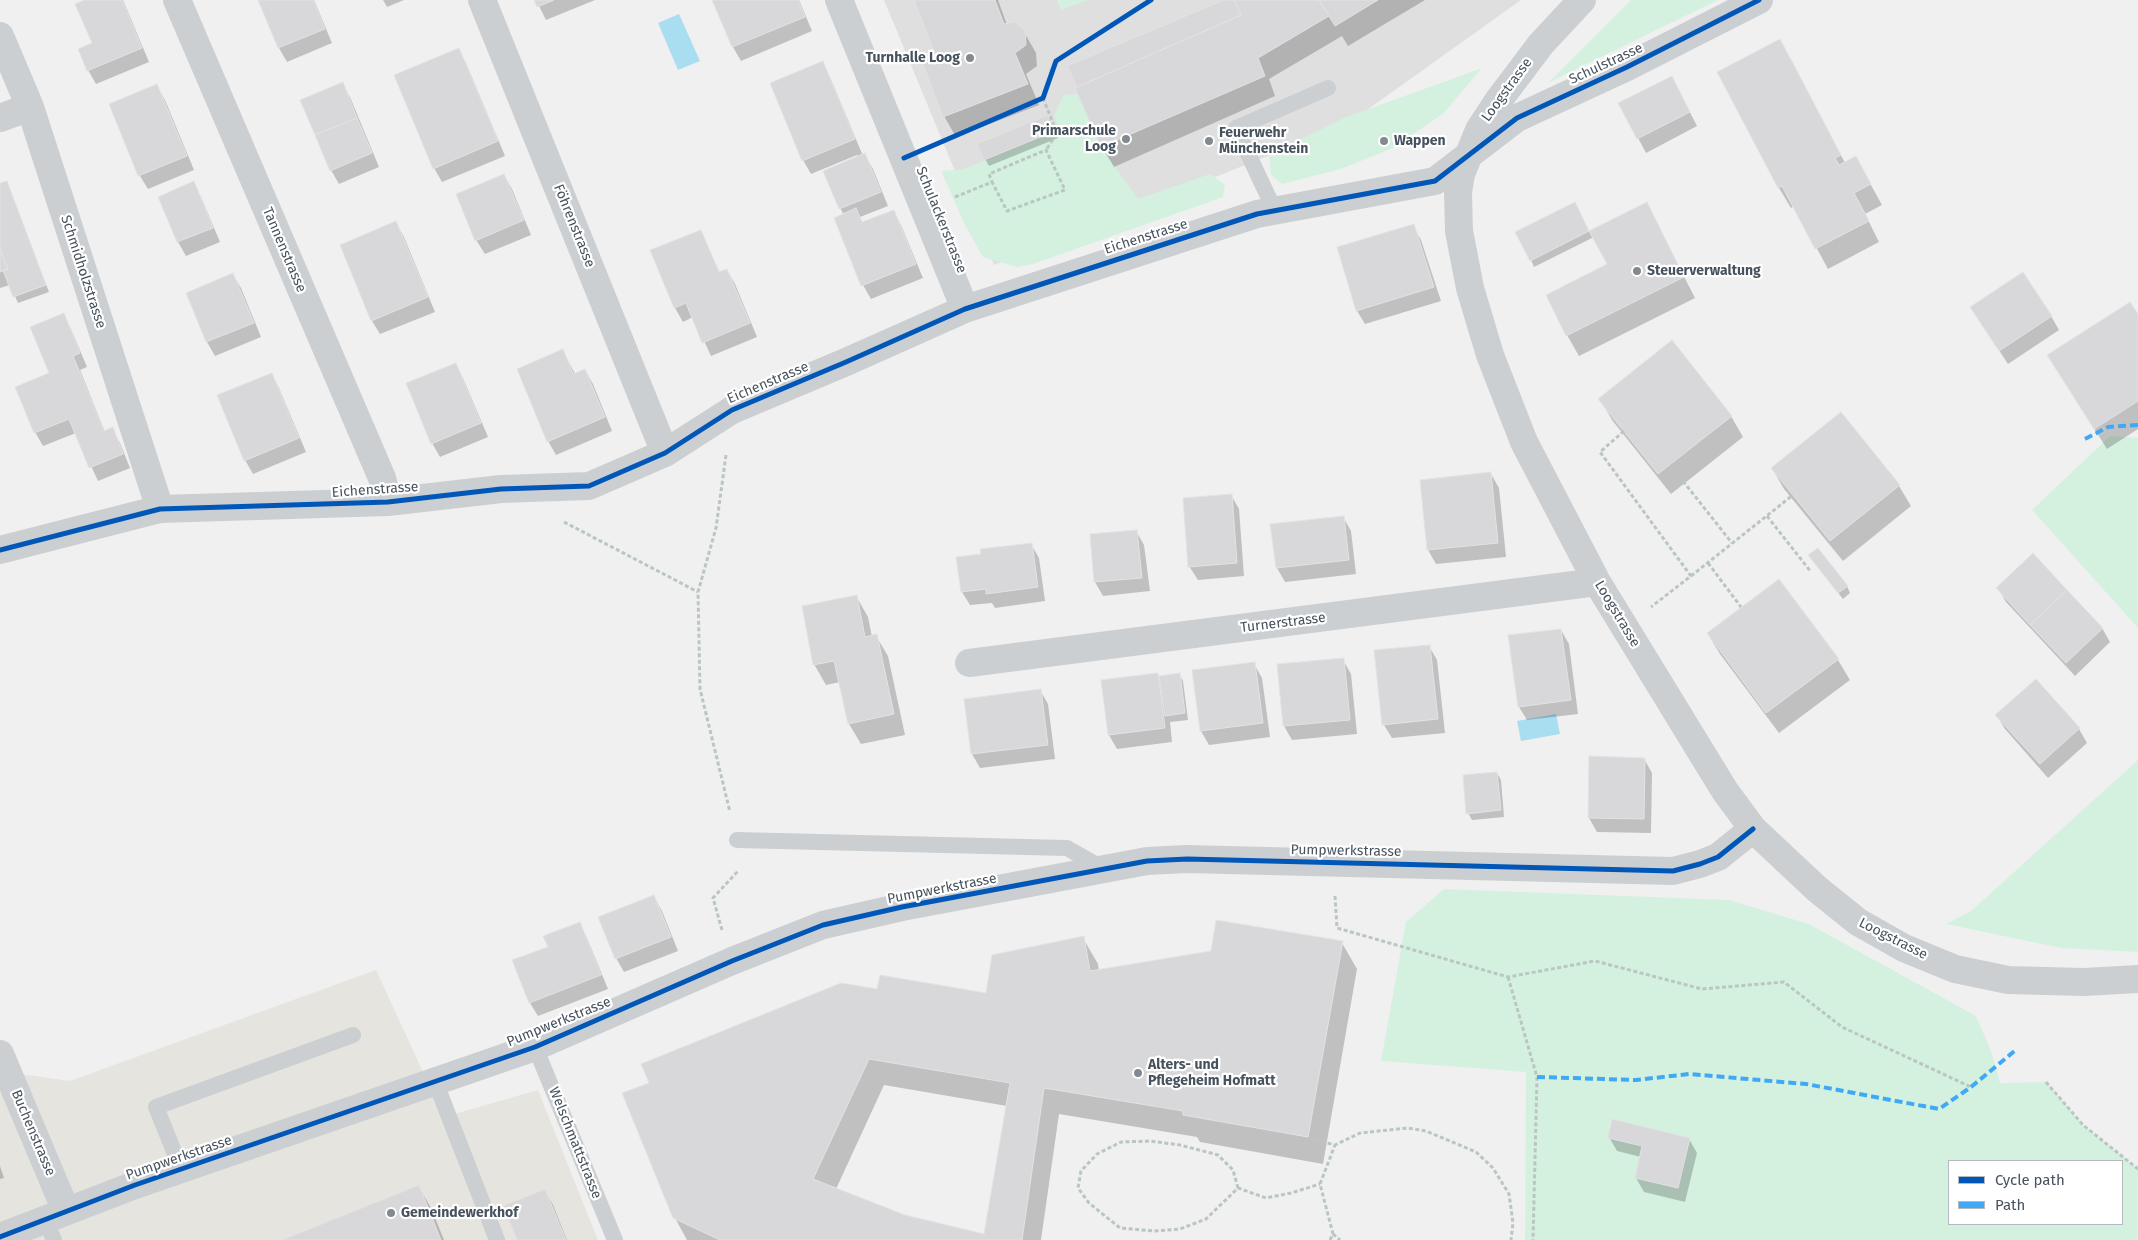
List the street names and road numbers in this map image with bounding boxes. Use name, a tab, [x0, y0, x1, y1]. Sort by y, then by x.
street label: Schulstrasse	[1567, 40, 1645, 88]
street label: Loogstrasse	[1478, 55, 1536, 125]
street label: Schulackerstrasse	[912, 164, 970, 276]
street label: Föhrenstrasse	[550, 182, 598, 270]
street label: Tannenstrasse	[259, 205, 309, 295]
street label: Schmidholzstrasse	[57, 213, 109, 331]
street label: Eichenstrasse	[1102, 216, 1190, 258]
street label: Eichenstrasse	[725, 358, 811, 408]
street label: Eichenstrasse	[331, 479, 419, 501]
street label: Loogstrasse	[1591, 578, 1643, 650]
street label: Turnerstrasse	[1239, 609, 1327, 637]
street label: Pumpwerkstrasse	[1290, 842, 1402, 860]
street label: Pumpwerkstrasse	[886, 870, 998, 908]
street label: Loogstrasse	[1856, 915, 1930, 963]
street label: Pumpwerkstrasse	[504, 993, 614, 1051]
street label: Welschmattstrasse	[545, 1085, 605, 1201]
street label: Buchenstrasse	[7, 1087, 59, 1179]
street label: Pumpwerkstrasse	[124, 1132, 234, 1184]

